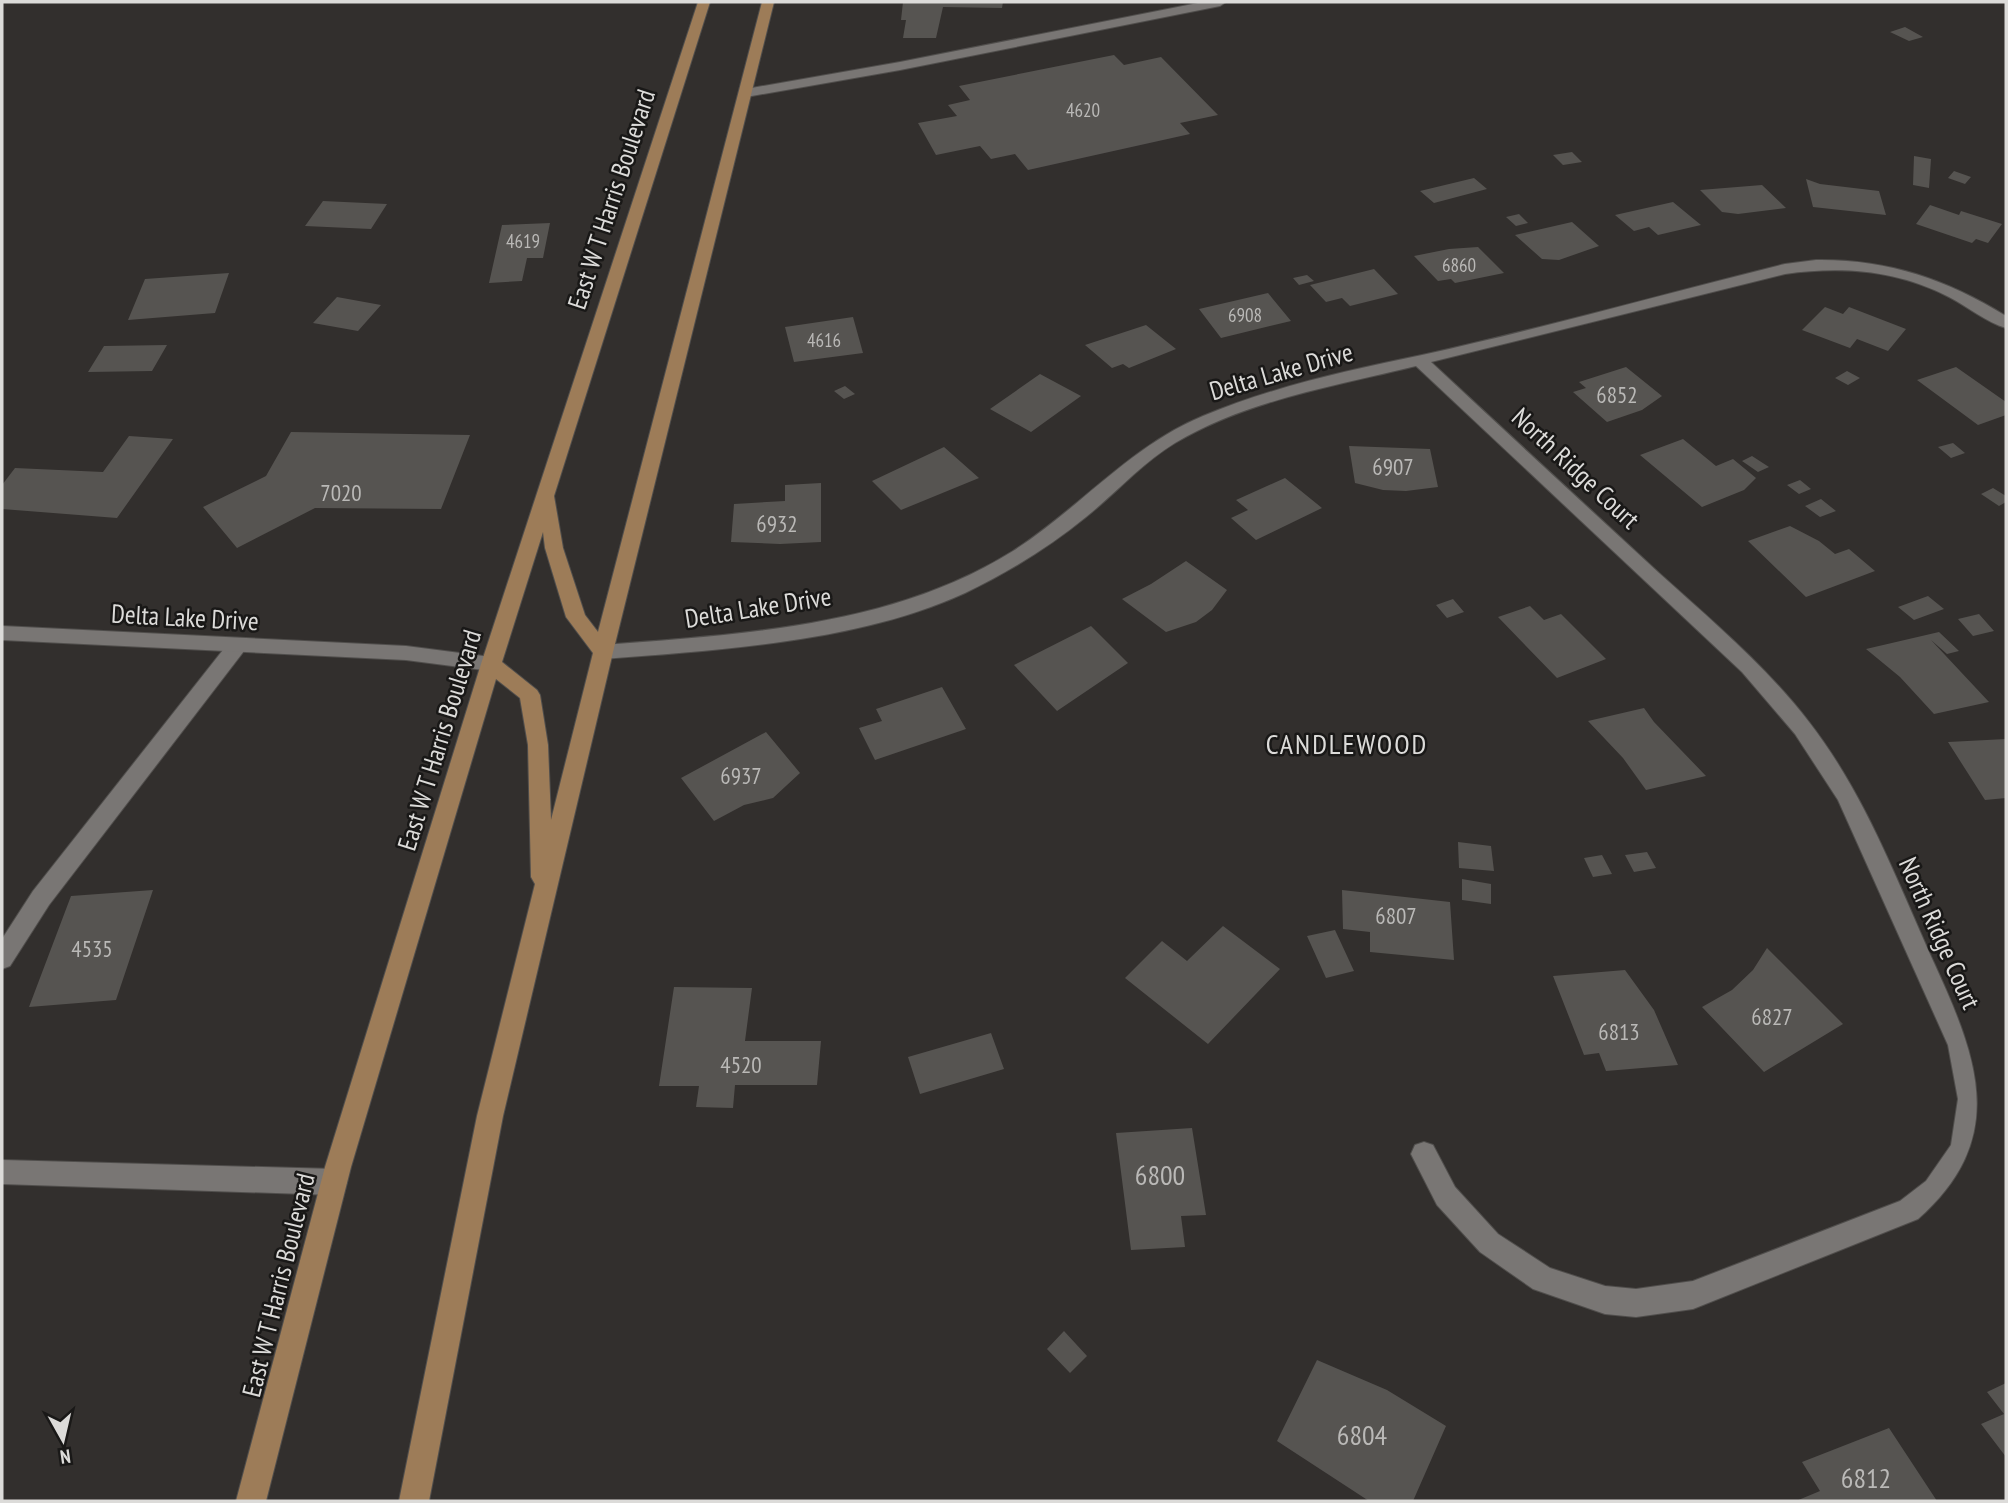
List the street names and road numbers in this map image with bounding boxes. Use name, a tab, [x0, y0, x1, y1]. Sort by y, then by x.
street label: East W T Harris Boulevard	[560, 85, 662, 313]
street label: Delta Lake Drive	[1205, 335, 1357, 407]
street label: North Ridge Court	[1505, 401, 1647, 535]
street label: Delta Lake Drive	[682, 579, 834, 635]
street label: Delta Lake Drive	[110, 597, 260, 637]
street label: East W T Harris Boulevard	[390, 626, 488, 854]
street label: North Ridge Court	[1892, 852, 1988, 1014]
street label: East W T Harris Boulevard	[234, 1170, 322, 1400]

